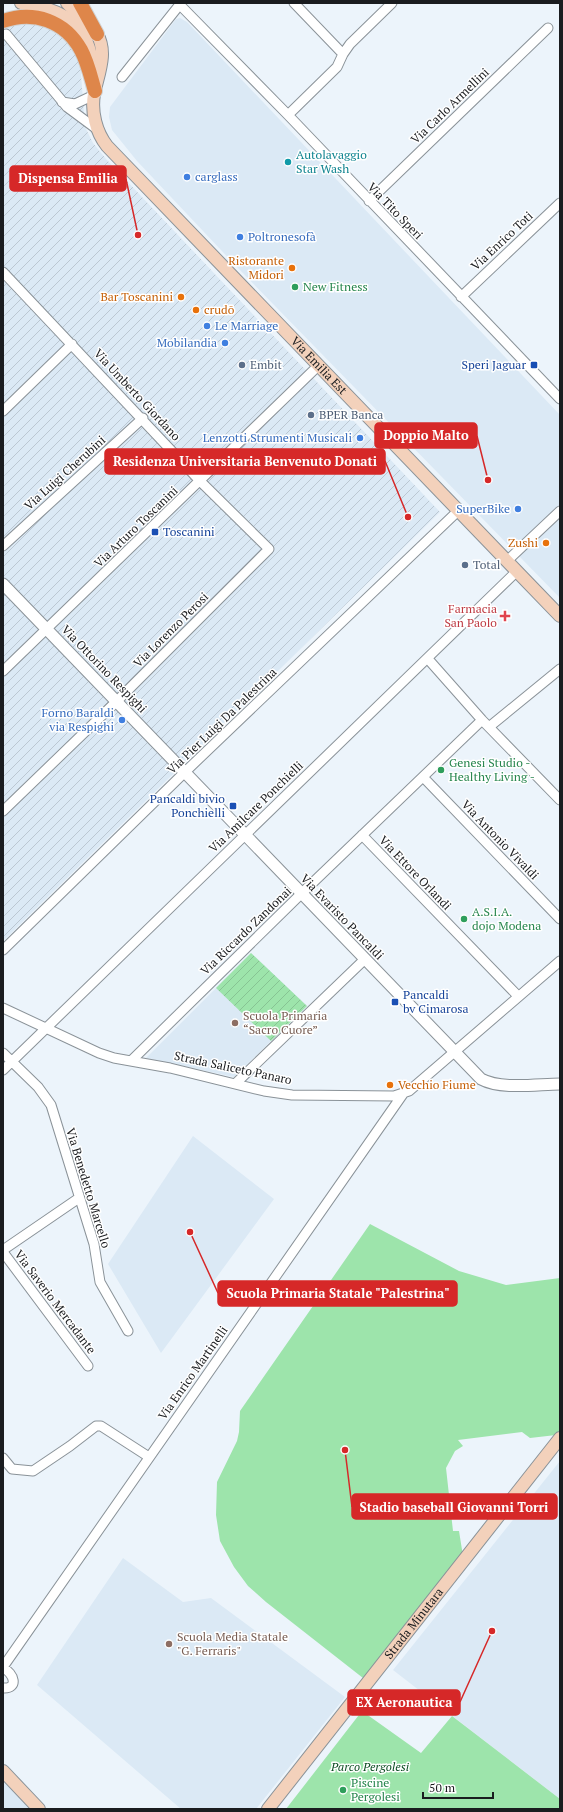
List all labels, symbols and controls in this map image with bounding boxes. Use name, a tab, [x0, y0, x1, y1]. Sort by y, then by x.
street label: Via Carlo Armellini	[407, 64, 492, 147]
place label: Autolavaggio Star Wash	[296, 147, 367, 176]
marker: Autolavaggio Star Wash	[283, 157, 293, 167]
callout: Dispensa Emilia	[10, 166, 126, 191]
text: Dispensa Emilia	[18, 169, 119, 187]
place label: carglass	[195, 169, 238, 184]
marker: carglass	[182, 172, 192, 182]
street label: Via Tito Speri	[364, 179, 426, 243]
street label: Via Enrico Toti	[468, 208, 536, 273]
place label: Poltronesofà	[248, 229, 316, 244]
marker: Poltronesofà	[235, 232, 245, 242]
place label: Ristorante Midori	[228, 253, 284, 282]
marker: Ristorante Midori	[287, 263, 297, 273]
place label: New Fitness	[303, 279, 368, 294]
marker: New Fitness	[290, 282, 300, 292]
place label: Bar Toscanini	[100, 289, 173, 304]
marker: Bar Toscanini	[176, 292, 186, 302]
place label: crudō	[204, 302, 235, 317]
marker: crudō	[191, 305, 201, 315]
place label: Le Marriage	[215, 318, 278, 333]
marker: Le Marriage	[202, 321, 212, 331]
street label: Via Emilia Est	[288, 333, 351, 398]
place label: Mobilandia	[157, 335, 217, 350]
marker: Mobilandia	[220, 338, 230, 348]
street label: Via Umberto Giordano	[91, 346, 184, 444]
place label: Embit	[250, 357, 282, 372]
place label: Speri Jaguar	[462, 357, 526, 372]
marker: Embit	[237, 360, 247, 370]
marker: Speri Jaguar	[529, 360, 539, 370]
place label: BPER Banca	[319, 407, 383, 422]
marker: BPER Banca	[306, 410, 316, 420]
callout: Doppio Malto	[375, 423, 477, 448]
text: Doppio Malto	[383, 426, 469, 444]
place label: Lenzotti Strumenti Musicali	[203, 430, 352, 445]
street label: Via Luigi Cherubini	[21, 432, 109, 513]
marker: Lenzotti Strumenti Musicali	[355, 433, 365, 443]
callout: Residenza Universitaria Benvenuto Donati	[105, 449, 385, 474]
text: Residenza Universitaria Benvenuto Donati	[113, 452, 377, 470]
street label: Via Arturo Toscanini	[91, 483, 181, 570]
place label: SuperBike	[456, 501, 510, 516]
marker: SuperBike	[513, 504, 523, 514]
place label: Toscanini	[163, 524, 215, 539]
marker: Toscanini	[150, 527, 160, 537]
place label: Zushi	[508, 535, 538, 550]
marker: Zushi	[541, 538, 551, 548]
place label: Total	[473, 557, 501, 572]
marker: Total	[460, 560, 470, 570]
street label: Via Lorenzo Perosi	[130, 589, 212, 670]
place label: Farmacia San Paolo	[444, 601, 497, 630]
marker: Farmacia San Paolo	[500, 611, 510, 621]
street label: Via Ottorino Respighi	[59, 622, 150, 716]
street label: Via Pier Luigi Da Palestrina	[164, 664, 280, 777]
place label: Forno Baraldi via Respighi	[42, 705, 114, 734]
marker: Forno Baraldi via Respighi	[117, 715, 127, 725]
place label: Genesi Studio - Healthy Living -	[449, 755, 535, 784]
street label: Via Amilcare Ponchielli	[205, 757, 306, 856]
marker: Genesi Studio - Healthy Living -	[436, 765, 446, 775]
place label: Pancaldi bivio Ponchielli	[150, 791, 225, 820]
street label: Via Antonio Vivaldi	[459, 797, 542, 883]
marker: Pancaldi bivio Ponchielli	[228, 801, 238, 811]
street label: Via Ettore Orlandi	[376, 832, 455, 913]
street label: Via Evaristo Pancaldi	[298, 871, 387, 963]
street label: Via Riccardo Zandonai	[197, 883, 294, 978]
place label: A.S.I.A. dojo Modena	[472, 904, 541, 933]
marker: A.S.I.A. dojo Modena	[459, 914, 469, 924]
place label: Pancaldi bv Cimarosa	[403, 987, 469, 1016]
marker: Pancaldi bv Cimarosa	[390, 997, 400, 1007]
place label: Scuola Primaria “Sacro Cuore”	[243, 1008, 327, 1037]
marker: Scuola Primaria “Sacro Cuore”	[230, 1018, 240, 1028]
street label: Strada Saliceto Panaro	[173, 1048, 294, 1087]
place label: Vecchio Fiume	[398, 1077, 476, 1092]
marker: Vecchio Fiume	[385, 1080, 395, 1090]
street label: Via Benedetto Marcello	[63, 1126, 114, 1250]
street label: Via Saverio Mercadante	[11, 1247, 99, 1357]
callout: Scuola Primaria Statale "Palestrina"	[218, 1281, 457, 1306]
text: Scuola Primaria Statale "Palestrina"	[226, 1284, 450, 1302]
street label: Via Enrico Martinelli	[155, 1323, 231, 1423]
callout: Stadio baseball Giovanni Torri	[352, 1494, 557, 1519]
text: Stadio baseball Giovanni Torri	[360, 1498, 548, 1516]
street label: Strada Minutara	[381, 1585, 446, 1662]
place label: Scuola Media Statale "G. Ferraris"	[177, 1629, 288, 1658]
marker: Scuola Media Statale "G. Ferraris"	[164, 1639, 174, 1649]
callout: EX Aeronautica	[348, 1690, 460, 1715]
text: EX Aeronautica	[356, 1693, 453, 1711]
park label: Parco Pergolesi	[330, 1759, 410, 1774]
scale bar	[423, 1774, 493, 1800]
place label: Piscine Pergolesi	[351, 1775, 400, 1804]
text: 50 m	[429, 1780, 456, 1795]
marker: Piscine Pergolesi	[338, 1785, 348, 1795]

